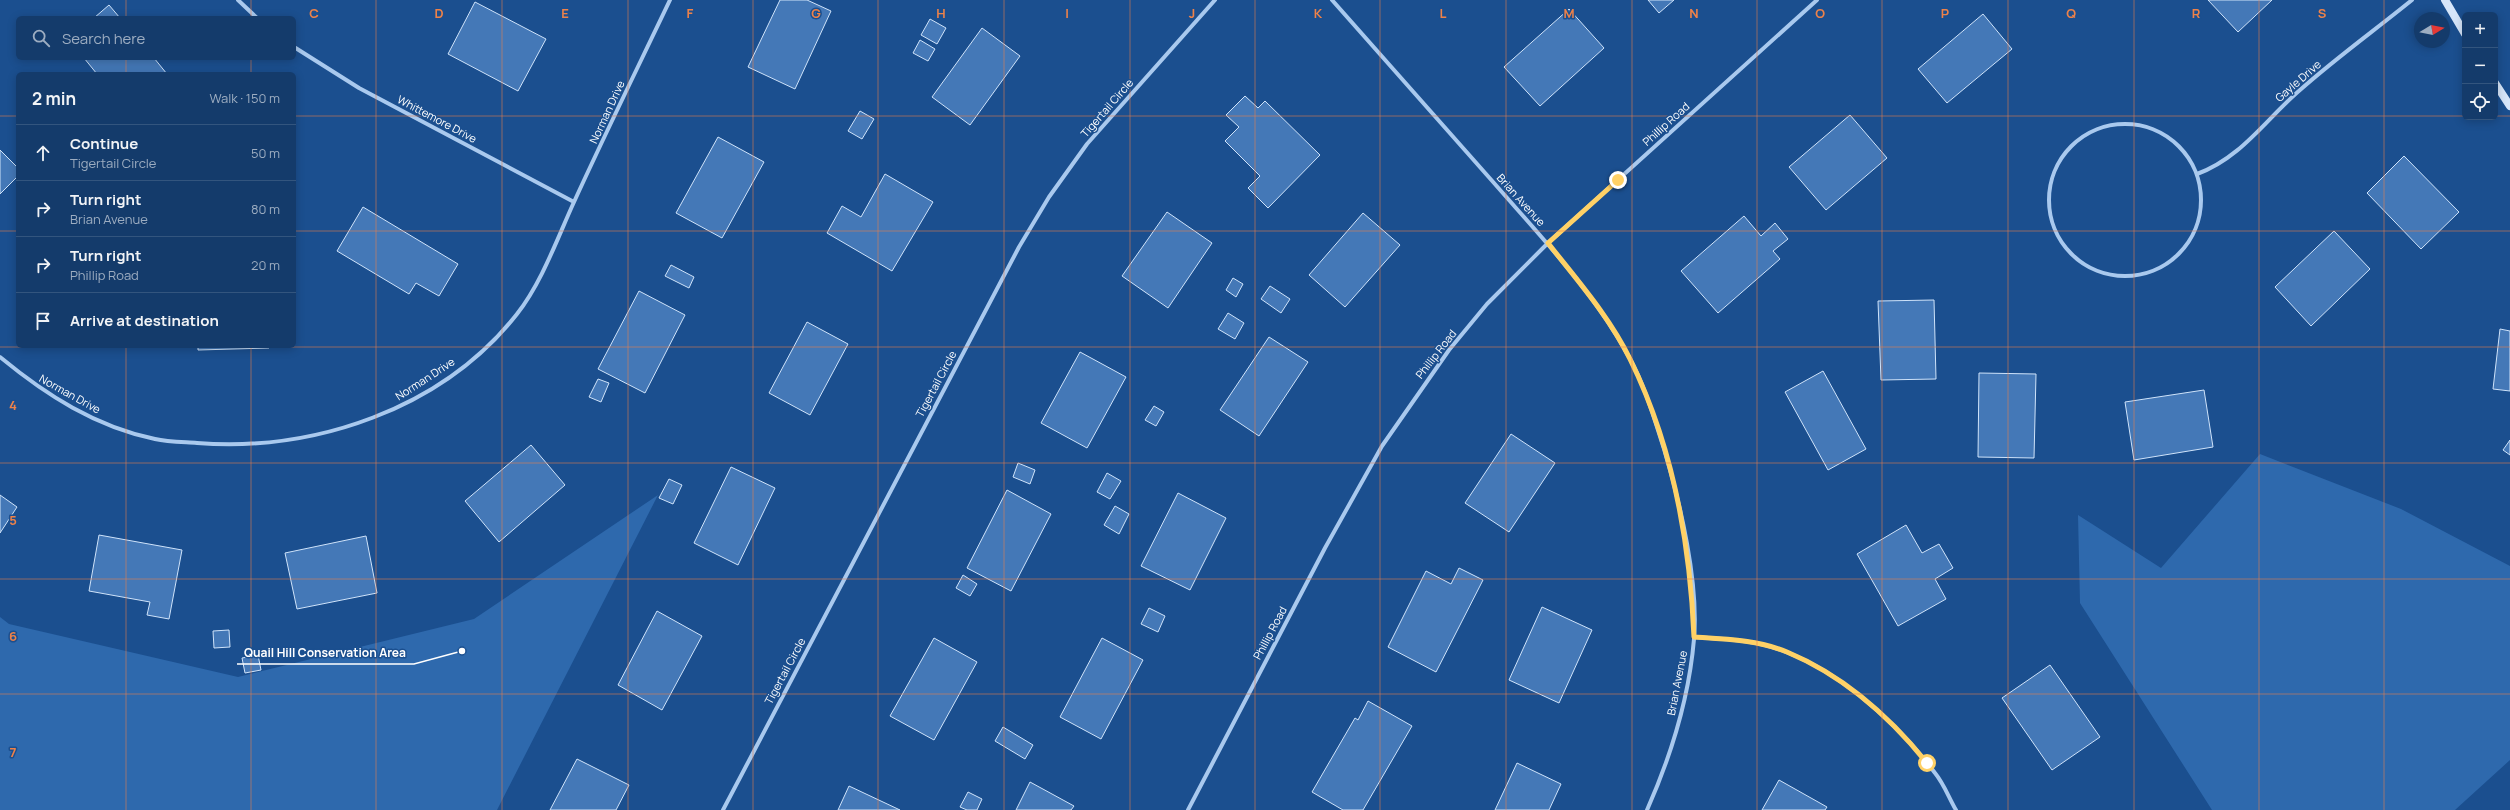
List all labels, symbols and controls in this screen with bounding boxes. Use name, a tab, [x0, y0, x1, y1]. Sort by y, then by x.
text: C	[309, 4, 319, 22]
text: D	[434, 4, 444, 22]
text: E	[561, 4, 569, 22]
text: F	[687, 4, 694, 22]
text: G	[811, 4, 821, 22]
text: H	[936, 4, 946, 22]
text: I	[1065, 4, 1069, 22]
text: J	[1189, 4, 1195, 22]
text: K	[1314, 4, 1323, 22]
text: L	[1440, 4, 1447, 22]
text: M	[1563, 4, 1575, 22]
text: N	[1689, 4, 1699, 22]
text: O	[1815, 4, 1825, 22]
text: P	[1941, 4, 1949, 22]
text: Q	[2066, 4, 2076, 22]
text: R	[2192, 4, 2201, 22]
text: S	[2318, 4, 2327, 22]
north arrow	[2414, 12, 2450, 48]
map controls	[2462, 12, 2498, 120]
button: +	[2462, 12, 2498, 48]
search box	[16, 16, 296, 60]
icon: search	[30, 27, 52, 49]
text: Search here	[62, 28, 145, 49]
button: −	[2462, 48, 2498, 84]
street label: Gayle Drive	[2272, 56, 2324, 105]
street label: Tigertail Circle	[1077, 75, 1137, 140]
street label: Norman Drive	[585, 77, 628, 146]
button: locate	[2462, 84, 2498, 120]
text: 2 min	[32, 87, 76, 110]
text: Walk · 150 m	[209, 89, 280, 107]
street label: Whittemore Drive	[395, 91, 480, 146]
street label: Phillip Road	[1639, 99, 1692, 149]
text: Continue	[70, 133, 138, 154]
icon: ahead	[32, 142, 54, 164]
text: 50 m	[251, 144, 280, 162]
text: Tigertail Circle	[70, 154, 156, 172]
street label: Brian Avenue	[1494, 170, 1549, 230]
route end	[1609, 171, 1627, 189]
text: Turn right	[70, 189, 141, 210]
icon: right	[32, 198, 54, 220]
text: 80 m	[251, 200, 280, 218]
text: Brian Avenue	[70, 210, 148, 228]
text: Turn right	[70, 245, 141, 266]
icon: right	[32, 254, 54, 276]
text: 20 m	[251, 256, 280, 274]
text: Phillip Road	[70, 266, 139, 284]
icon: arrive	[32, 310, 54, 332]
text: Arrive at destination	[70, 310, 219, 331]
street label: Phillip Road	[1412, 326, 1459, 381]
street label: Tigertail Circle	[912, 347, 960, 420]
street label: Norman Drive	[392, 353, 458, 403]
street label: Norman Drive	[37, 371, 104, 417]
text: 4	[9, 396, 17, 414]
text: 5	[9, 511, 17, 529]
street label: Phillip Road	[1249, 604, 1290, 662]
text: 6	[9, 627, 17, 645]
street label: Tigertail Circle	[761, 634, 809, 707]
callout: Quail Hill Conservation Area	[237, 640, 414, 664]
text: Quail Hill Conservation Area	[244, 644, 406, 661]
street label: Brian Avenue	[1663, 649, 1690, 717]
text: 7	[10, 743, 17, 761]
route start	[1918, 754, 1936, 772]

